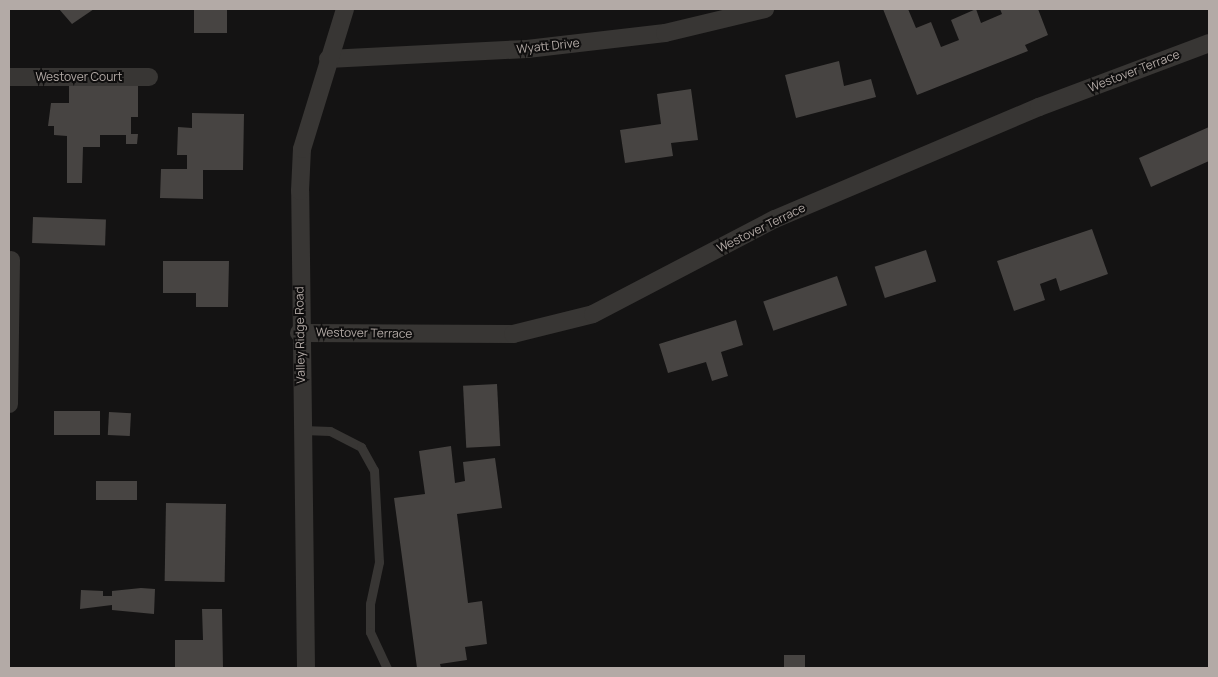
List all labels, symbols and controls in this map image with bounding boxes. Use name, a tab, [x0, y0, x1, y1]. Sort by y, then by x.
street label: Wyatt Drive	[516, 36, 580, 56]
street label: Westover Terrace	[1086, 47, 1182, 95]
street label: Westover Court	[36, 70, 122, 84]
street label: Westover Terrace	[714, 200, 808, 256]
street label: Valley Ridge Road	[292, 286, 308, 384]
street label: Westover Terrace	[316, 325, 412, 341]

